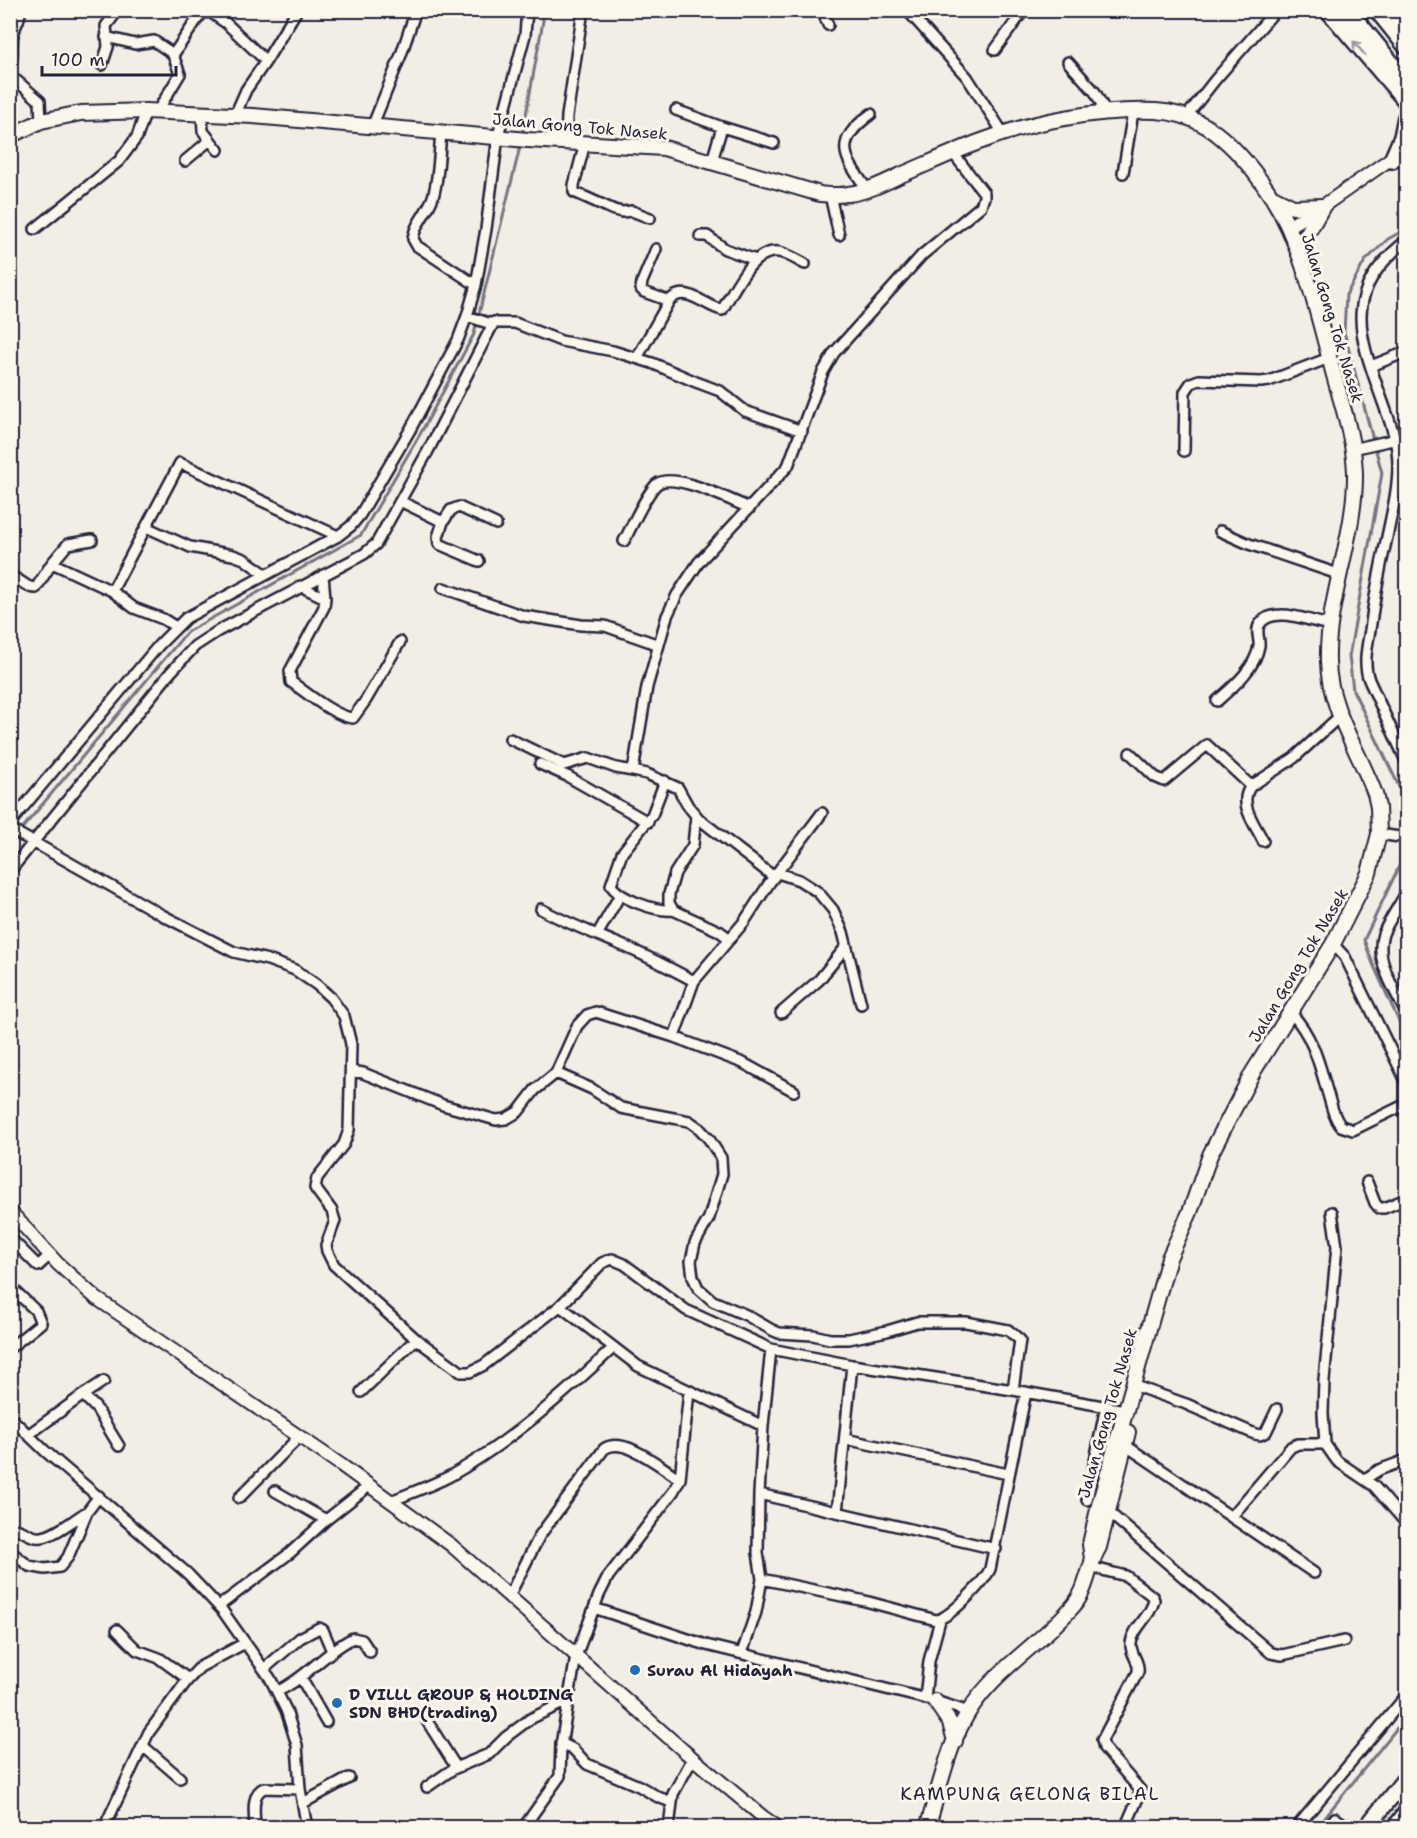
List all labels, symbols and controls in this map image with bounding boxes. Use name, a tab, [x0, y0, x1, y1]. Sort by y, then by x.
scale bar	[42, 39, 176, 77]
one-way arrow	[1353, 40, 1366, 56]
text: 100 m	[51, 48, 105, 72]
street label: Jalan Gong Tok Nasek	[491, 108, 668, 145]
street label: Jalan Gong Tok Nasek	[1297, 231, 1368, 405]
street label: Jalan Gong Tok Nasek	[1244, 884, 1353, 1046]
street label: Jalan Gong Tok Nasek	[1073, 1326, 1142, 1501]
place label: Surau Al Hidayah	[647, 1660, 793, 1681]
marker: Surau Al Hidayah	[628, 1663, 642, 1677]
place label: D VILLL GROUP & HOLDING SDN BHD(trading)	[349, 1684, 573, 1723]
marker: D VILLL GROUP & HOLDING SDN BHD(trading)	[330, 1696, 344, 1710]
district label: KAMPUNG GELONG BILAL	[900, 1782, 1160, 1806]

